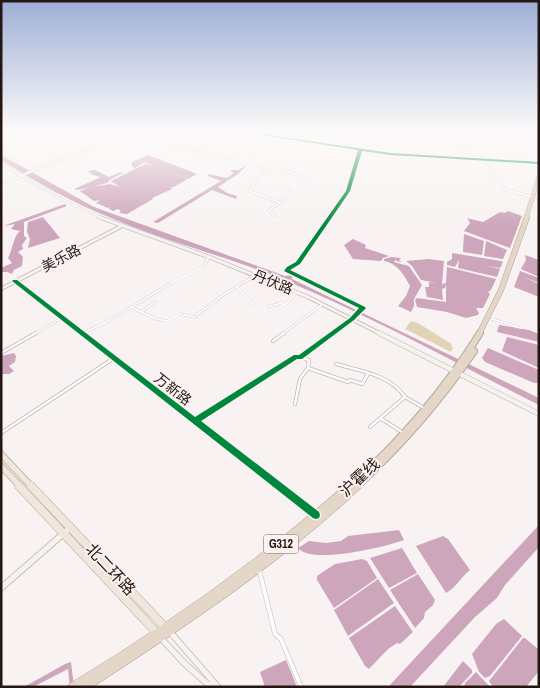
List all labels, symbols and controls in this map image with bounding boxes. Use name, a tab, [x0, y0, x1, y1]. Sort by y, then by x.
street label: 美乐路	[38, 240, 84, 276]
street label: 丹伏路	[250, 266, 296, 298]
street label: 万新路	[151, 369, 195, 409]
street label: 沪霍线	[334, 453, 384, 501]
road number: G312	[264, 534, 298, 554]
street label: 北二环路	[81, 538, 141, 600]

